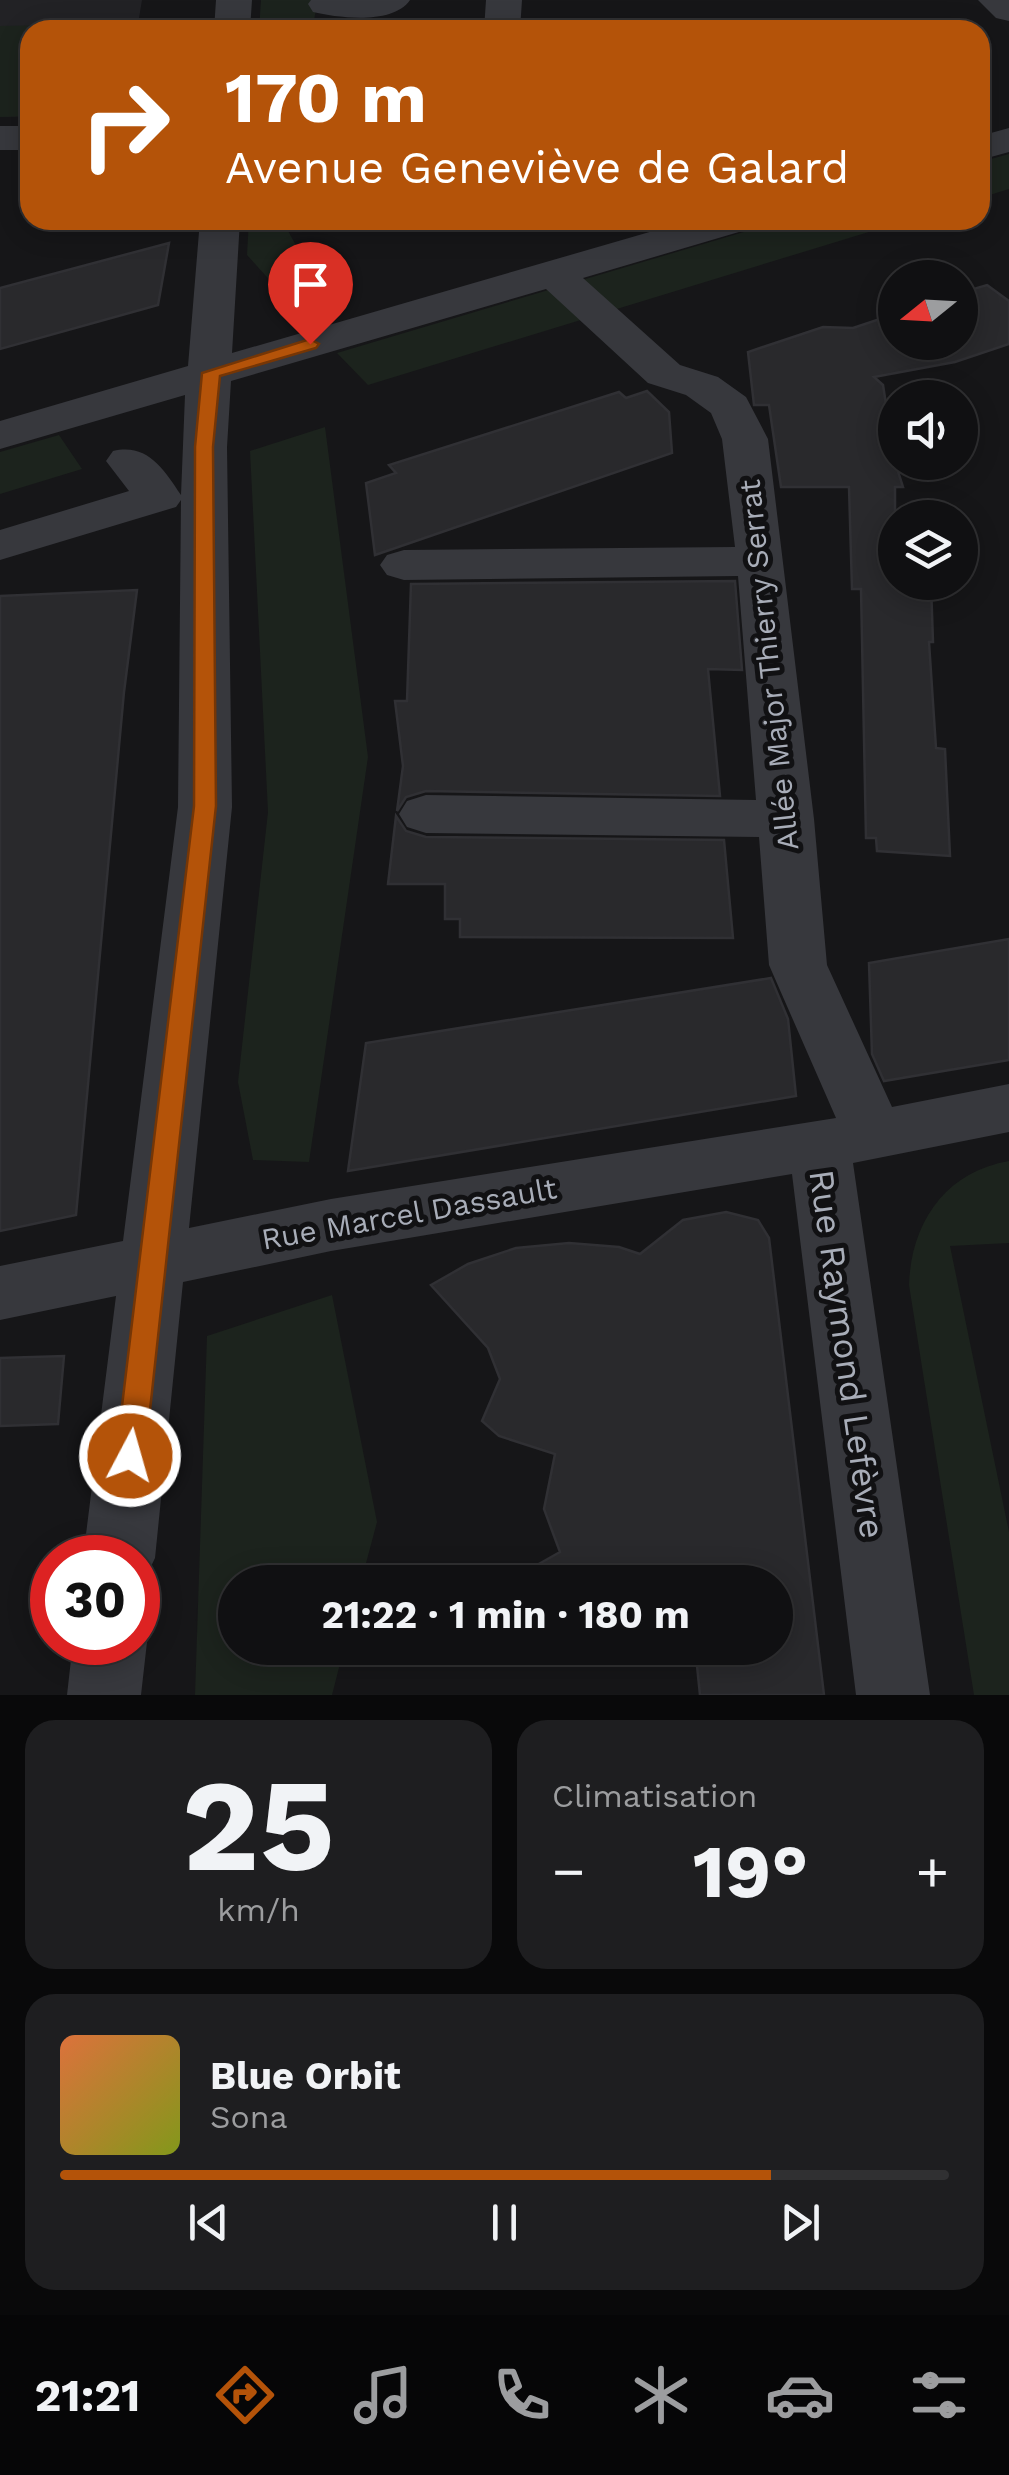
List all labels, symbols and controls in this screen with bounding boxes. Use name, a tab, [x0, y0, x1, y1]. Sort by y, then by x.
text: 170 m	[225, 57, 427, 139]
icon: right	[60, 60, 190, 190]
text: Avenue Geneviève de Galard	[225, 141, 849, 194]
pin	[268, 242, 353, 345]
icon: arrive	[283, 257, 338, 312]
north arrow	[878, 260, 978, 360]
map controls	[878, 260, 978, 600]
button: sound	[878, 380, 978, 480]
street label: Allée Major Thierry Serrat	[732, 477, 805, 852]
button: layers	[878, 500, 978, 600]
street label: Rue Raymond Lefèvre	[800, 1167, 894, 1541]
street label: Rue Marcel Dassault	[259, 1170, 560, 1257]
position arrow	[78, 1404, 182, 1508]
speed limit sign: 30	[30, 1535, 160, 1665]
text: 21:22 · 1 min · 180 m	[321, 1593, 690, 1637]
text: 25	[182, 1749, 335, 1902]
text: Climatisation	[552, 1777, 757, 1815]
text: 19°	[693, 1827, 808, 1915]
text: −	[552, 1839, 585, 1903]
text: +	[916, 1839, 949, 1903]
text: km/h	[217, 1891, 300, 1929]
text: Blue Orbit	[210, 2054, 401, 2098]
text: Sona	[210, 2098, 288, 2136]
icon: previous	[181, 2195, 236, 2250]
icon: pause	[477, 2195, 532, 2250]
icon: next	[773, 2195, 828, 2250]
icon: directions	[210, 2360, 280, 2430]
icon: music	[348, 2360, 418, 2430]
icon: phone	[487, 2360, 557, 2430]
icon: climate	[626, 2360, 696, 2430]
icon: car	[765, 2360, 835, 2430]
icon: filters	[904, 2360, 974, 2430]
text: 21:21	[34, 2369, 141, 2422]

